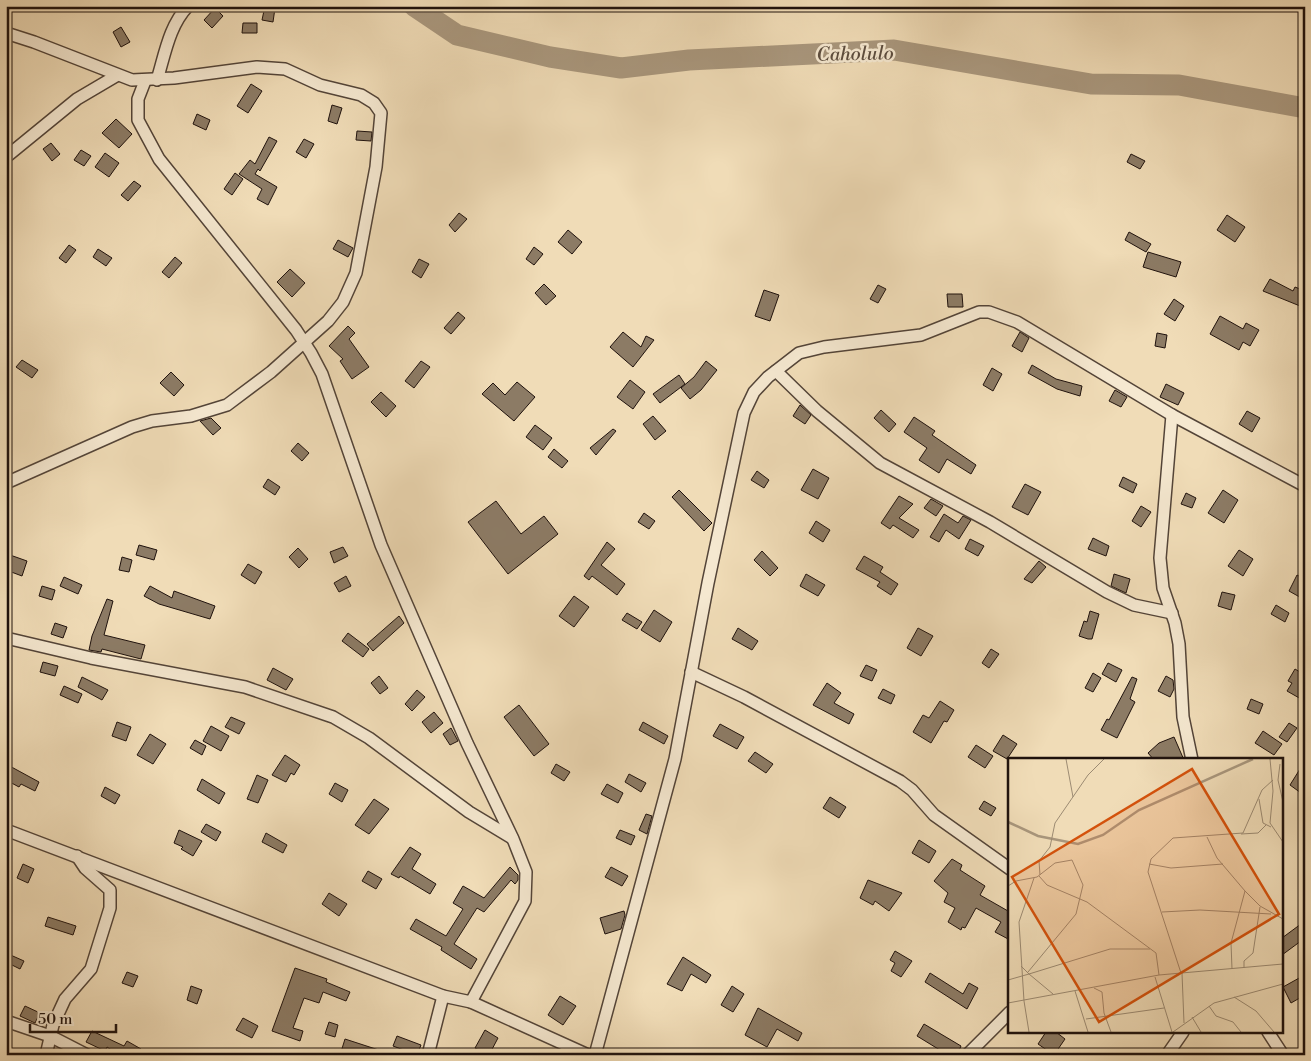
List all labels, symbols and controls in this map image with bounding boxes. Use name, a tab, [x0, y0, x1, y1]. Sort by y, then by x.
water label: Caholulo	[816, 41, 894, 67]
inset map	[1008, 758, 1284, 1034]
scale bar	[30, 1001, 116, 1033]
text: 50 m	[38, 1010, 72, 1029]

